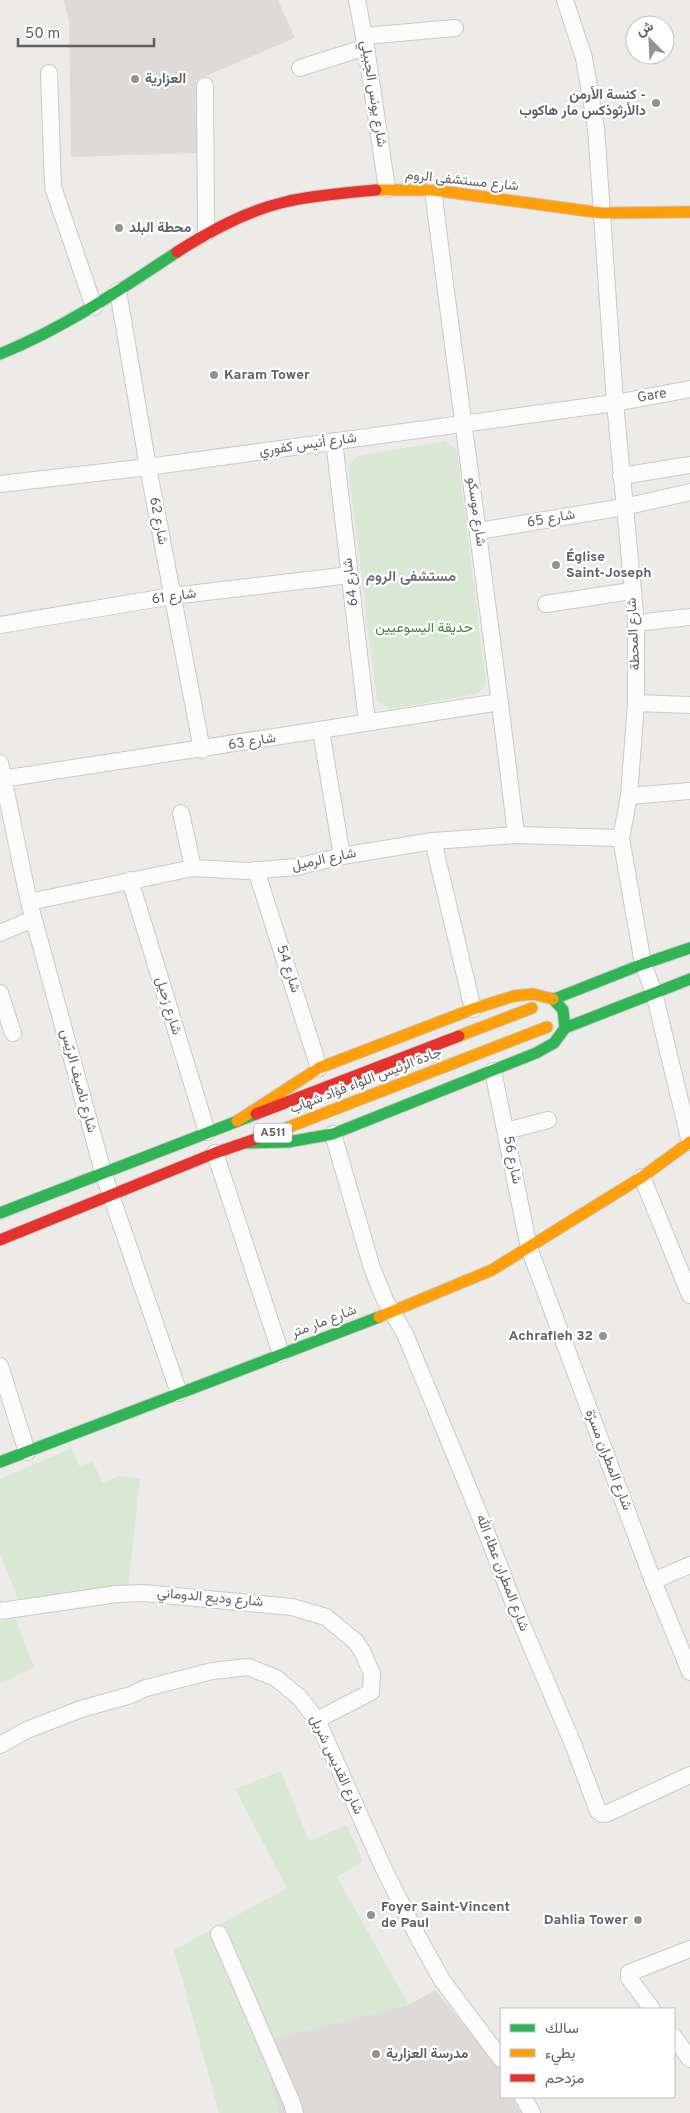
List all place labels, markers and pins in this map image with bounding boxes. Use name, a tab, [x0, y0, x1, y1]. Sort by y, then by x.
place label: العزارية	[145, 71, 186, 88]
marker: العزارية	[129, 73, 141, 85]
place label: كنسة الأرمن - دالأرثوذكس مار هاكوب	[519, 86, 646, 120]
marker: كنسة الأرمن - دالأرثوذكس مار هاكوب	[650, 97, 662, 109]
place label: محطة البلد	[129, 220, 192, 237]
marker: محطة البلد	[113, 222, 125, 234]
place label: Karam Tower	[224, 367, 310, 384]
marker: Karam Tower	[208, 369, 220, 381]
place label: Église Saint-Joseph	[566, 548, 652, 582]
marker: Église Saint-Joseph	[550, 559, 562, 571]
place label: Achrafieh 32	[508, 1328, 593, 1345]
marker: Achrafieh 32	[597, 1330, 609, 1342]
place label: Foyer Saint-Vincent de Paul	[381, 1899, 510, 1932]
marker: Foyer Saint-Vincent de Paul	[365, 1909, 377, 1921]
place label: Dahlia Tower	[544, 1912, 628, 1929]
marker: Dahlia Tower	[632, 1914, 644, 1926]
place label: مدرسة العزارية	[386, 2046, 469, 2063]
marker: مدرسة العزارية	[370, 2048, 382, 2060]

